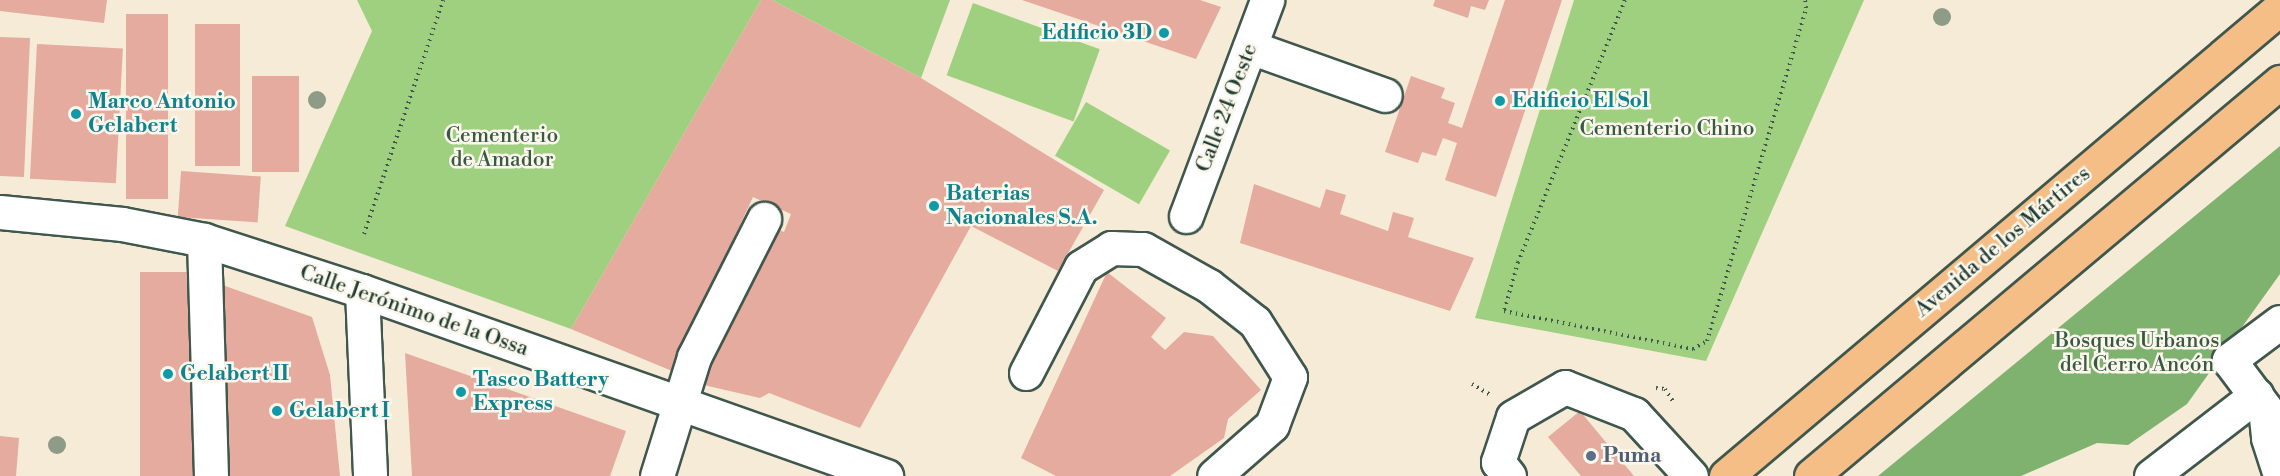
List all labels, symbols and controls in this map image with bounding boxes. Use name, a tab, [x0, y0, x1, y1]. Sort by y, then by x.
place label: Edificio 3D	[1042, 20, 1152, 46]
marker: Edificio 3D	[1157, 26, 1171, 40]
street label: Calle 24 Oeste	[1191, 40, 1263, 176]
place label: Edificio El Sol	[1512, 88, 1649, 114]
place label: Marco Antonio Gelabert	[88, 89, 236, 139]
marker: Edificio El Sol	[1493, 94, 1507, 108]
marker: Marco Antonio Gelabert	[69, 107, 83, 121]
park label: Cementerio Chino	[1579, 116, 1755, 142]
park label: Cementerio de Amador	[446, 123, 558, 173]
street label: Avenida de los Mártires	[1910, 161, 2096, 323]
place label: Baterias Nacionales S.A.	[946, 181, 1097, 231]
marker: Baterias Nacionales S.A.	[927, 199, 941, 213]
street label: Calle Jerónimo de la Ossa	[296, 260, 532, 362]
park label: Bosques Urbanos del Cerro Ancón	[2055, 328, 2219, 378]
place label: Gelabert II	[180, 361, 289, 387]
marker: Gelabert II	[161, 367, 175, 381]
place label: Tasco Battery Express	[473, 367, 609, 417]
marker: Tasco Battery Express	[454, 385, 468, 399]
place label: Gelabert I	[289, 398, 390, 424]
marker: Gelabert I	[270, 404, 284, 418]
place label: Puma	[1603, 443, 1661, 469]
marker: Puma	[1584, 449, 1598, 463]

